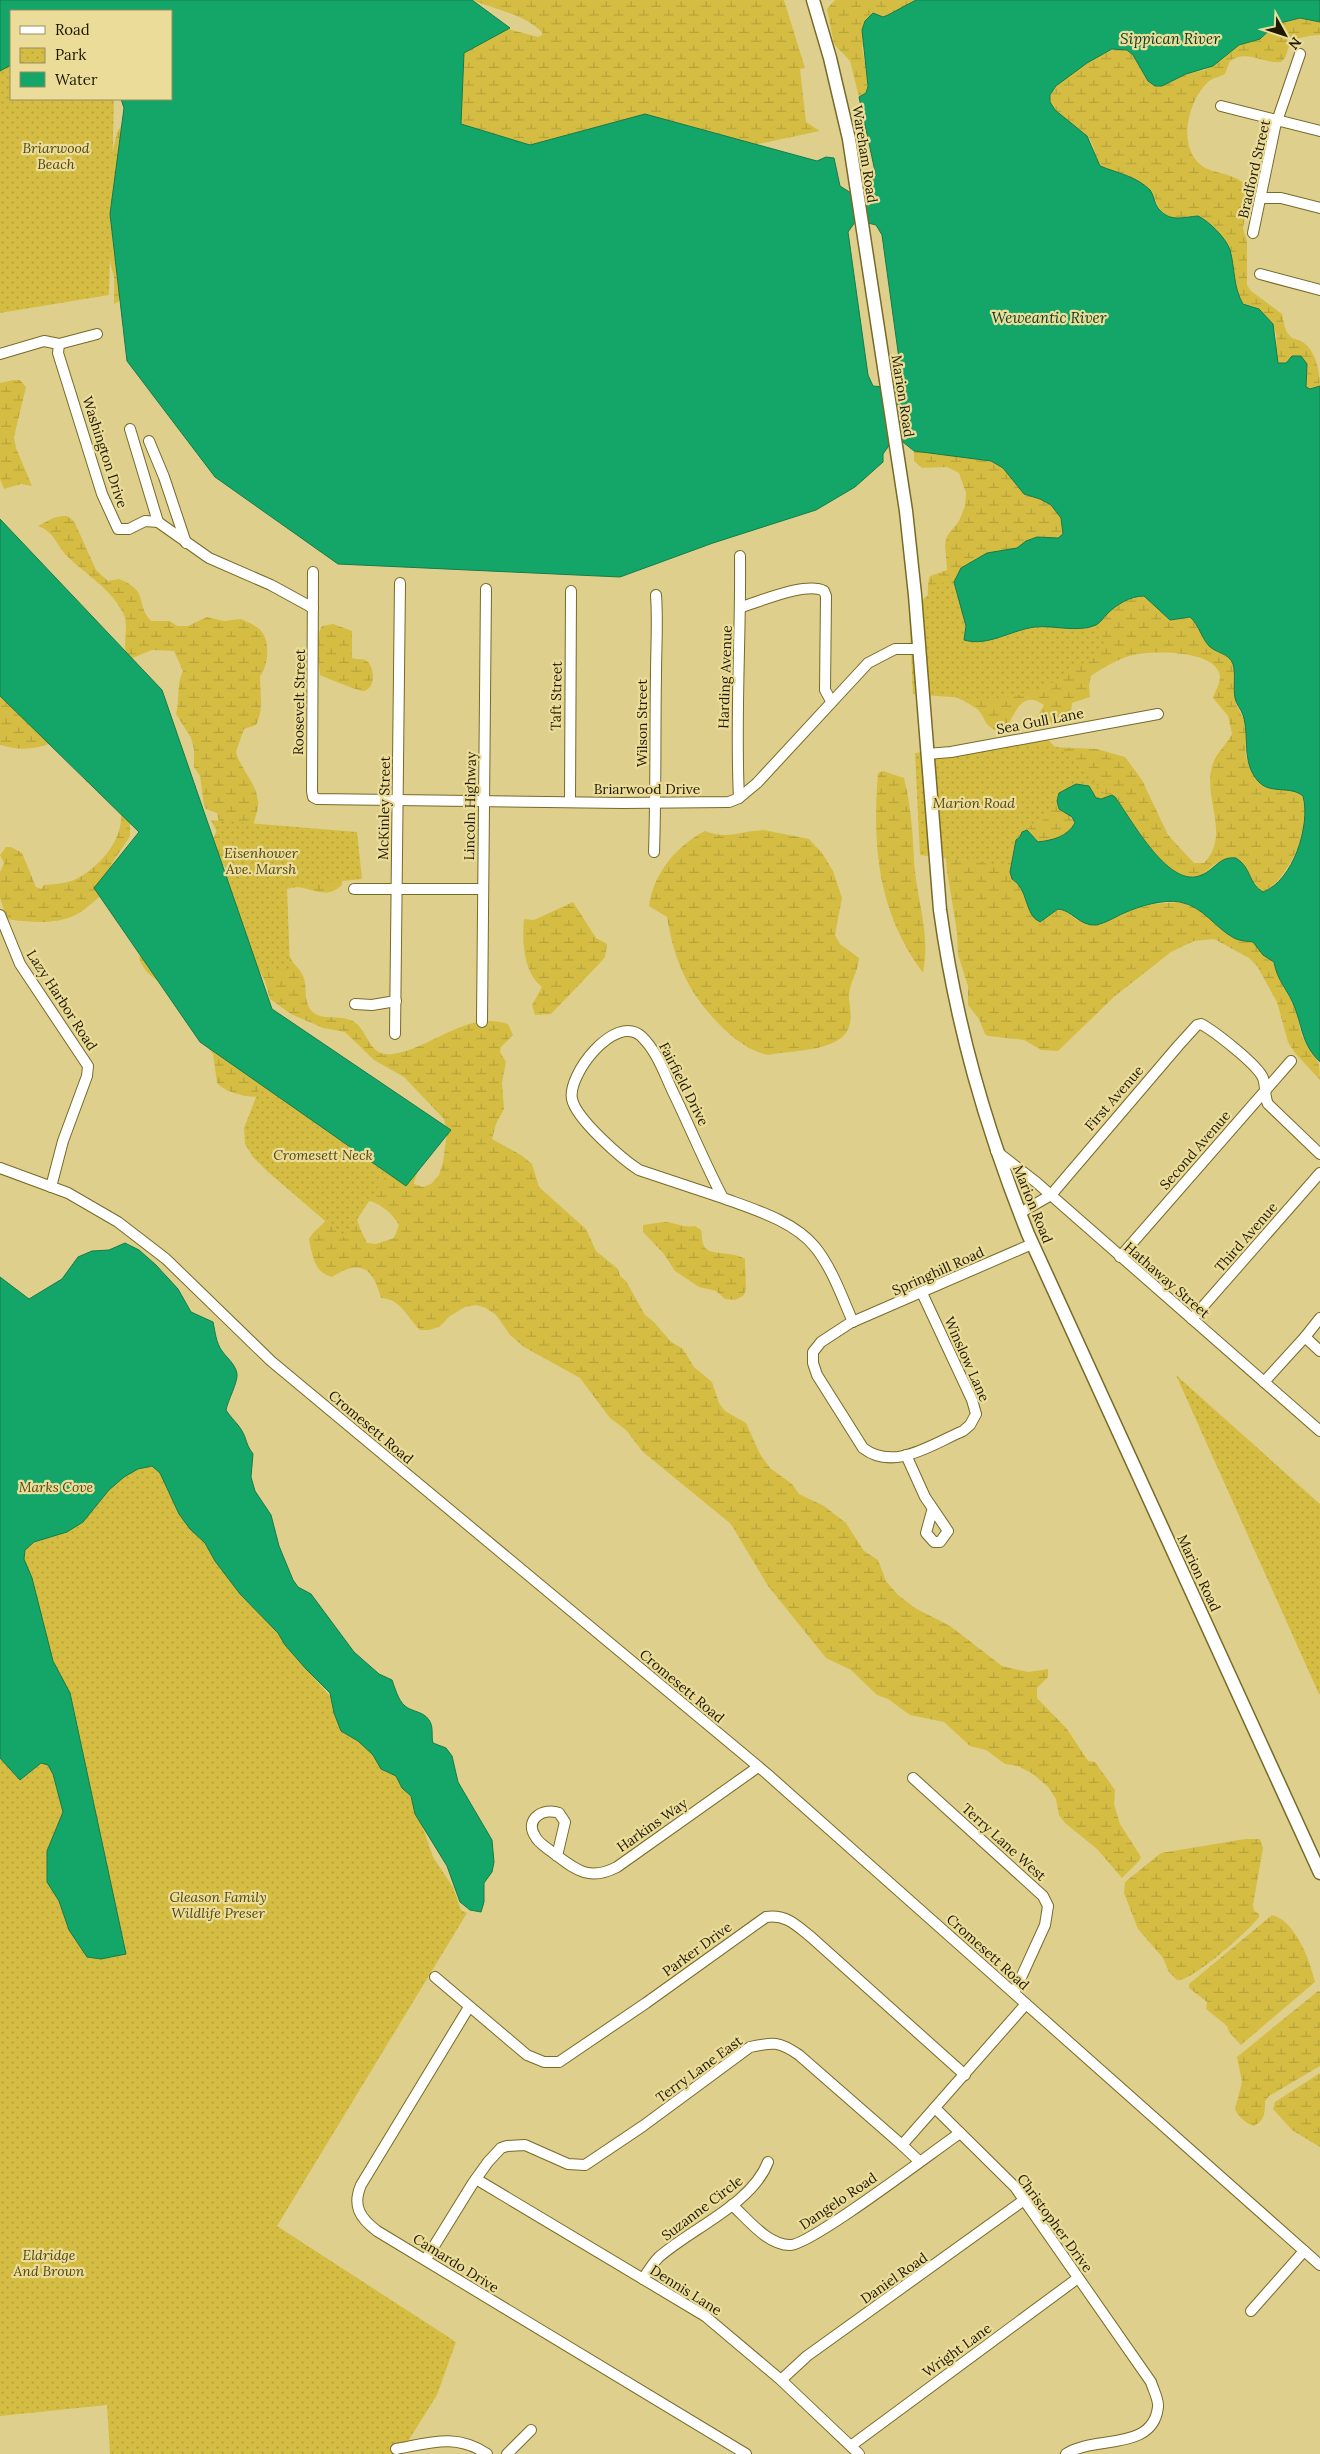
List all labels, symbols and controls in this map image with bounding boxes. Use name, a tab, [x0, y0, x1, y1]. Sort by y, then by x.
legend	[10, 10, 172, 100]
north arrow	[1260, 10, 1310, 60]
text: Road	[55, 20, 90, 39]
water label: Sippican River	[1120, 29, 1220, 48]
text: N	[1284, 33, 1305, 53]
text: Park	[55, 45, 86, 64]
text: Water	[55, 70, 98, 89]
street label: Wareham Road	[848, 104, 882, 204]
street label: Bradford Street	[1234, 117, 1274, 220]
park label: Briarwood Beach	[22, 139, 90, 173]
water label: Weweantic River	[991, 308, 1107, 327]
street label: Marion Road	[888, 354, 918, 438]
street label: Washington Drive	[78, 394, 132, 511]
street label: Harding Avenue	[714, 624, 736, 729]
street label: Roosevelt Street	[289, 648, 309, 755]
street label: Taft Street	[546, 661, 566, 731]
street label: Wilson Street	[633, 678, 651, 767]
street label: Sea Gull Lane	[995, 704, 1086, 738]
street label: Lincoln Highway	[460, 751, 480, 861]
street label: McKinley Street	[374, 755, 394, 860]
street label: Briarwood Drive	[594, 780, 701, 798]
park label: Marion Road	[933, 794, 1015, 812]
park label: Eisenhower Ave. Marsh	[224, 844, 299, 878]
street label: Lazy Harbor Road	[23, 946, 101, 1054]
street label: Fairfield Drive	[655, 1039, 713, 1129]
street label: First Avenue	[1081, 1061, 1148, 1134]
street label: Second Avenue	[1156, 1106, 1235, 1193]
park label: Cromesett Neck	[273, 1146, 373, 1164]
street label: Marion Road	[1009, 1162, 1057, 1246]
street label: Third Avenue	[1211, 1198, 1282, 1276]
street label: Hathaway Street	[1120, 1238, 1214, 1322]
street label: Springhill Road	[889, 1243, 987, 1299]
street label: Winslow Lane	[940, 1314, 994, 1405]
street label: Cromesett Road	[325, 1386, 417, 1468]
park label: Marks Cove	[19, 1478, 94, 1496]
street label: Marion Road	[1173, 1532, 1225, 1614]
street label: Cromesett Road	[636, 1645, 728, 1727]
street label: Harkins Way	[613, 1794, 691, 1856]
street label: Terry Lane West	[958, 1799, 1050, 1885]
park label: Gleason Family Wildlife Preser	[169, 1888, 267, 1922]
street label: Cromesett Road	[943, 1910, 1033, 1994]
street label: Parker Drive	[659, 1918, 736, 1980]
street label: Terry Lane East	[652, 2031, 746, 2106]
street label: Dangelo Road	[796, 2169, 880, 2233]
street label: Christopher Drive	[1013, 2170, 1097, 2276]
street label: Suzanne Circle	[658, 2171, 747, 2244]
street label: Camardo Drive	[410, 2229, 503, 2297]
park label: Eldridge And Brown	[13, 2246, 85, 2280]
street label: Daniel Road	[857, 2248, 931, 2308]
street label: Dennis Lane	[647, 2261, 725, 2319]
street label: Wright Lane	[919, 2319, 995, 2381]

